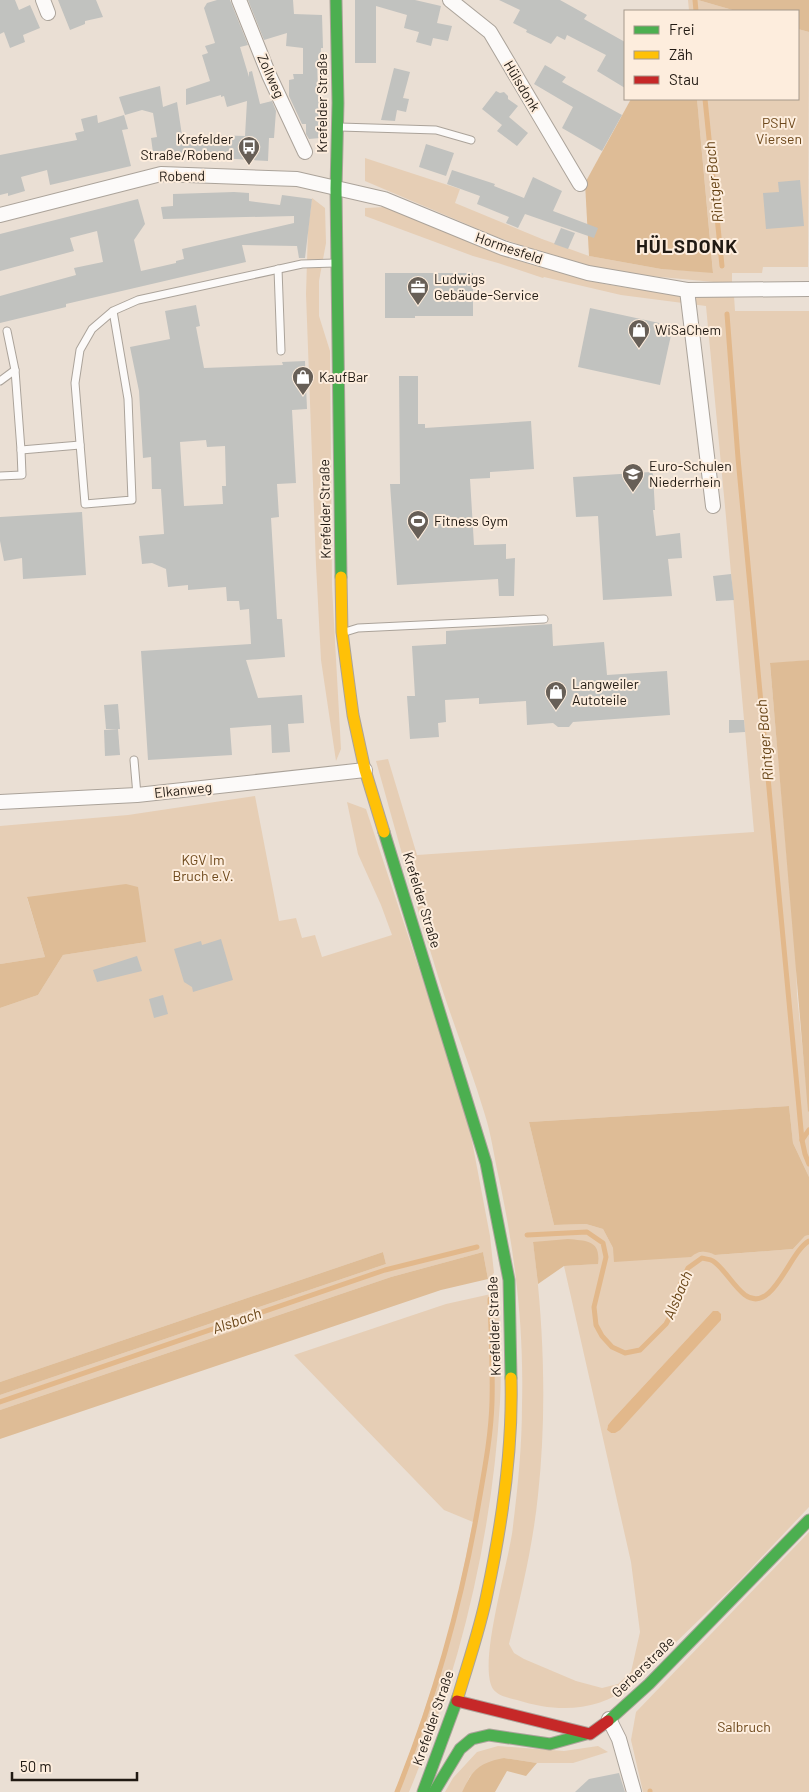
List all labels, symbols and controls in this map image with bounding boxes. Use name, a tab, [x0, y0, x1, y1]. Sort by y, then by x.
legend	[624, 10, 799, 100]
text: Frei	[669, 20, 695, 38]
text: Zäh	[669, 45, 693, 63]
street label: Zollweg	[254, 51, 289, 101]
street label: Krefelder Straße	[313, 53, 330, 153]
street label: Hülsdonk	[501, 57, 544, 114]
text: Stau	[669, 70, 699, 88]
park label: PSHV Viersen	[756, 114, 802, 147]
place label: Krefelder Straße/Robend	[140, 130, 233, 163]
bus stop icon: Krefelder Straße/Robend	[237, 135, 261, 166]
water label: Rintger Bach	[700, 140, 726, 224]
street label: Robend	[159, 167, 205, 184]
street label: Hormesfeld	[473, 228, 545, 267]
district label: HÜLSDONK	[636, 234, 738, 257]
place label: Ludwigs Gebäude-Service	[434, 270, 539, 303]
office icon: Ludwigs Gebäude-Service	[406, 275, 430, 306]
shop icon: WiSaChem	[627, 318, 651, 349]
place label: WiSaChem	[655, 321, 721, 338]
shop icon: KaufBar	[291, 365, 315, 396]
place label: KaufBar	[319, 368, 368, 385]
place label: Euro-Schulen Niederrhein	[649, 457, 732, 490]
street label: Krefelder Straße	[315, 459, 334, 559]
school or university icon: Euro-Schulen Niederrhein	[621, 462, 645, 493]
sports icon: Fitness Gym	[406, 509, 430, 540]
place label: Fitness Gym	[434, 512, 508, 529]
place label: Langweiler Autoteile	[572, 675, 639, 708]
shop icon: Langweiler Autoteile	[544, 680, 568, 711]
water label: Rintger Bach	[751, 698, 777, 782]
street label: Elkanweg	[153, 778, 213, 801]
street label: Krefelder Straße	[400, 850, 445, 950]
park label: KGV Im Bruch e.V.	[172, 851, 234, 884]
water label: Alsbach	[659, 1268, 695, 1321]
street label: Krefelder Straße	[483, 1276, 504, 1376]
water label: Alsbach	[210, 1303, 264, 1337]
street label: Gerberstraße	[608, 1633, 678, 1701]
street label: Krefelder Straße	[408, 1668, 457, 1768]
park label: Salbruch	[717, 1718, 771, 1735]
scale bar	[12, 1750, 138, 1782]
text: 50 m	[20, 1757, 52, 1775]

